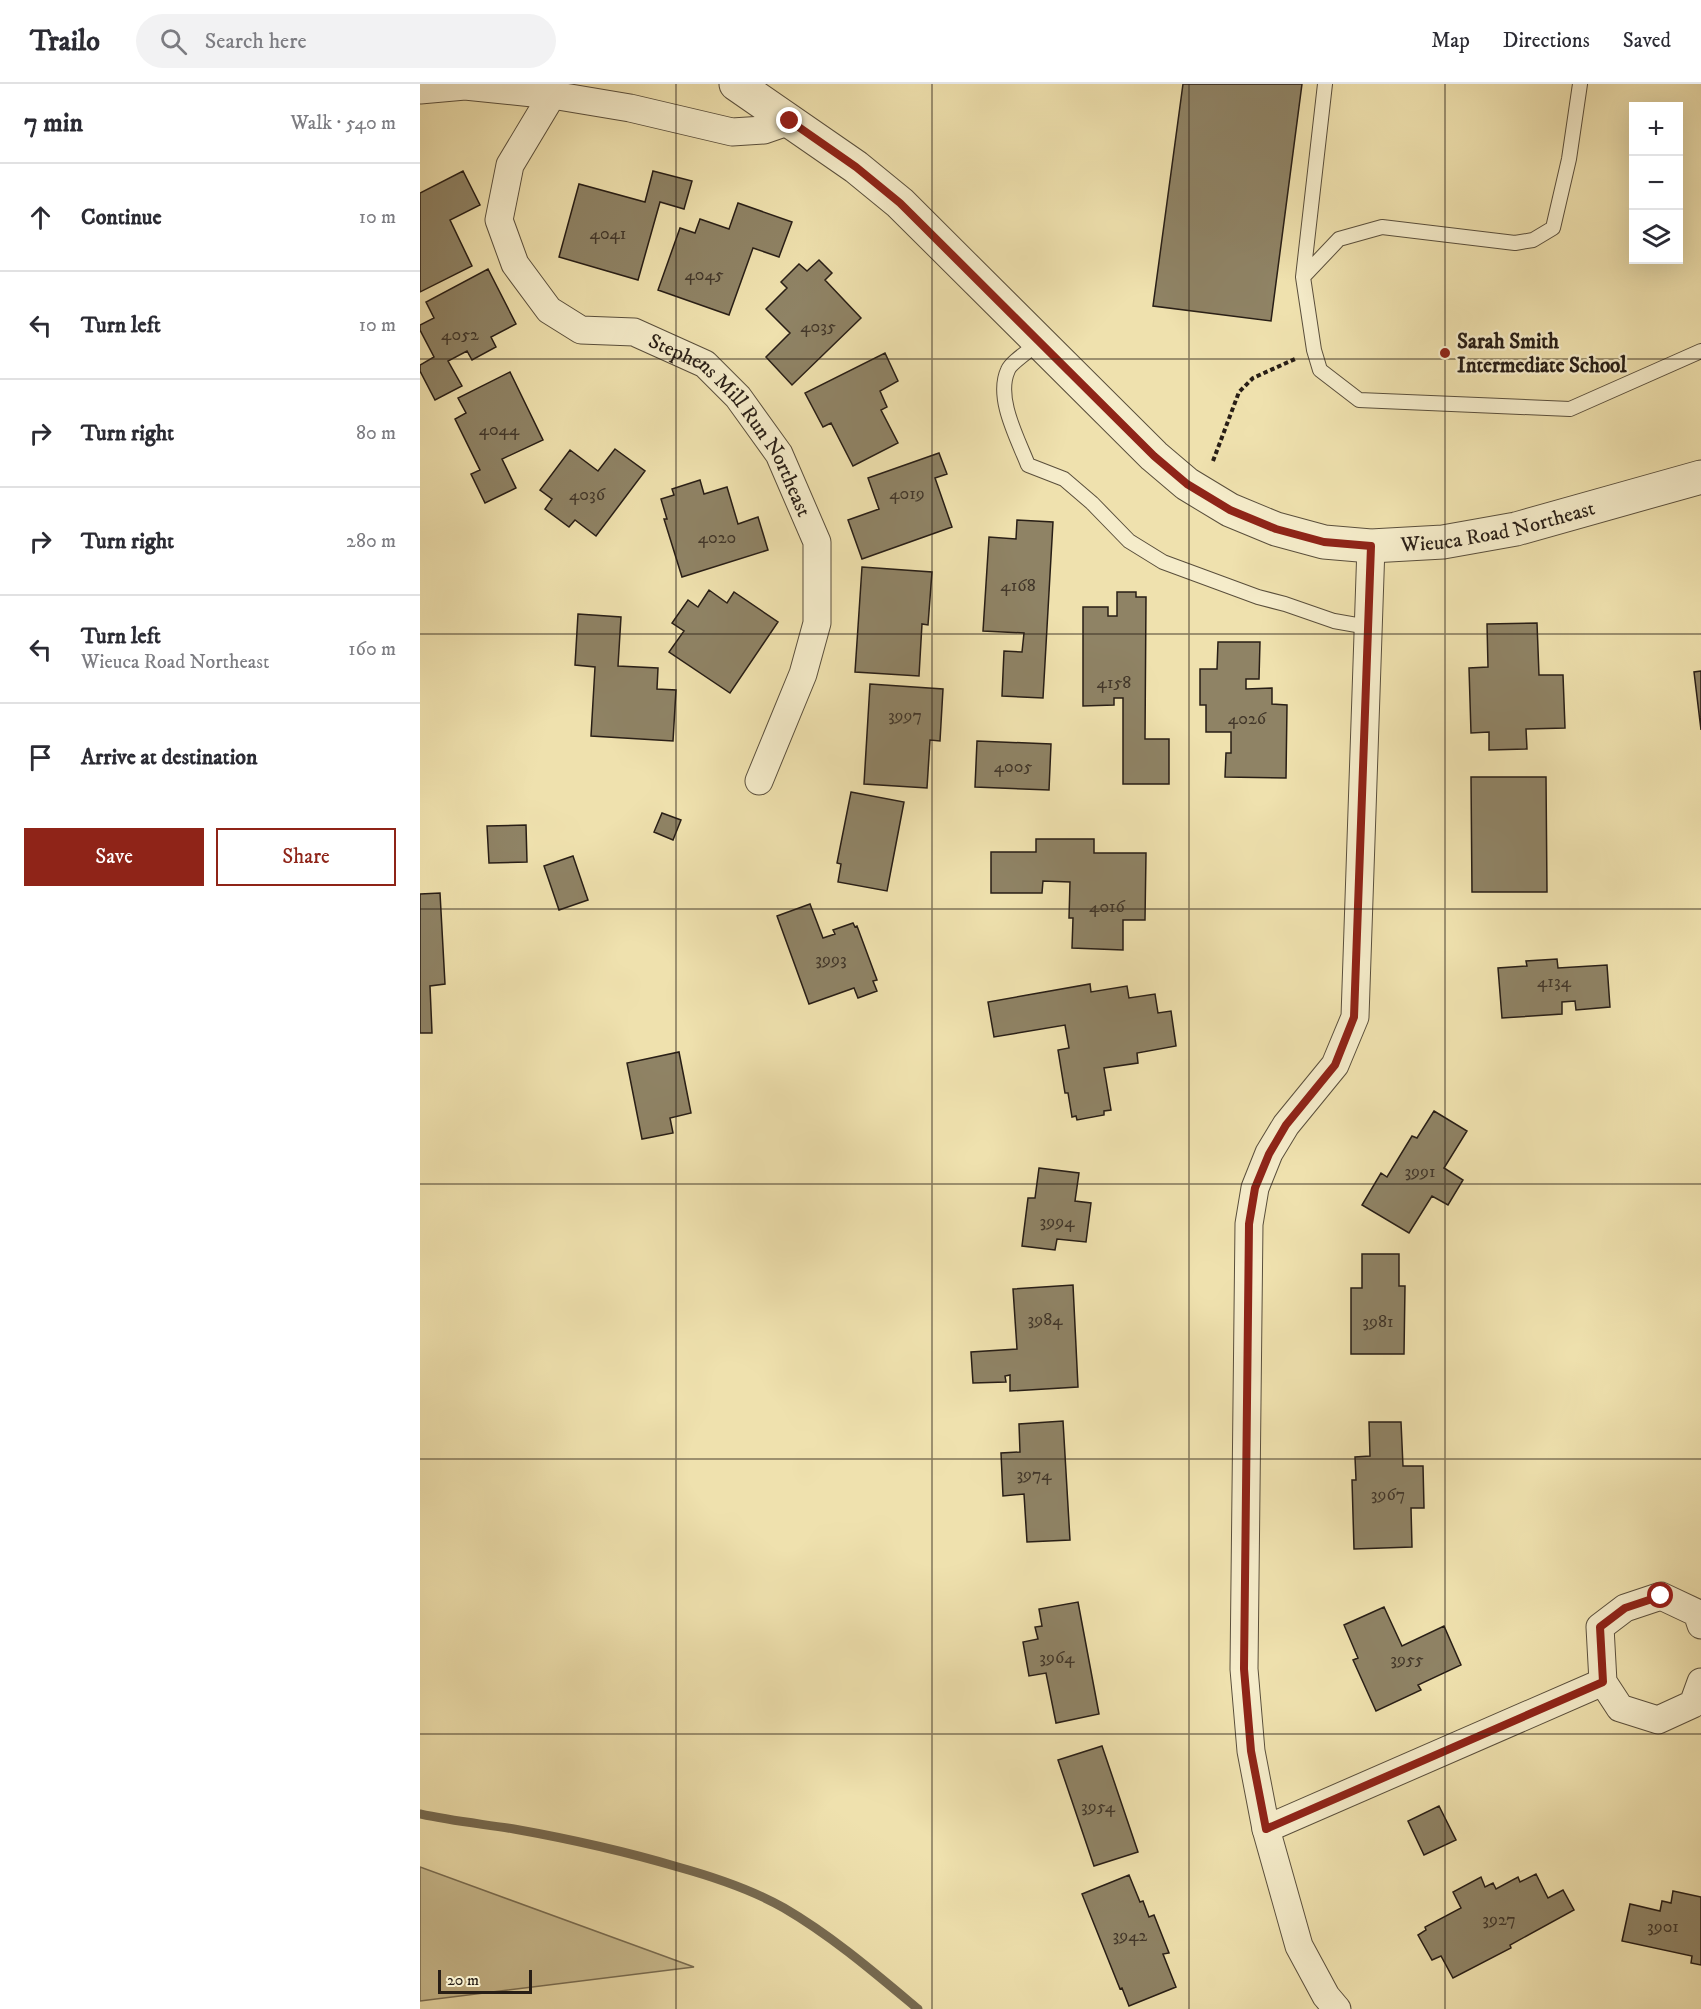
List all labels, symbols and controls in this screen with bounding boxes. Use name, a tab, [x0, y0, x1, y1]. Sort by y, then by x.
search box	[136, 14, 556, 68]
text: Trailo	[30, 24, 100, 59]
icon: search	[157, 25, 190, 58]
text: Search here	[205, 28, 307, 55]
text: Map	[1431, 28, 1470, 54]
text: Directions	[1503, 28, 1590, 54]
text: Saved	[1623, 28, 1671, 54]
map controls	[1629, 102, 1683, 264]
button: +	[1629, 102, 1683, 156]
text: 7 min	[24, 107, 83, 140]
route end	[776, 107, 802, 133]
text: Walk · 540 m	[291, 111, 396, 136]
button: −	[1629, 156, 1683, 210]
icon: ahead	[24, 201, 57, 234]
text: Continue	[81, 204, 162, 231]
text: 10 m	[359, 205, 396, 230]
button: layers	[1629, 210, 1683, 264]
house number: 4041	[590, 223, 626, 245]
house number: 4045	[684, 264, 724, 286]
icon: left	[24, 309, 57, 342]
text: Turn left	[81, 312, 161, 339]
text: 10 m	[359, 313, 396, 338]
house number: 4035	[800, 316, 836, 338]
house number: 4052	[441, 324, 479, 346]
street label: Stephens Mill Run Northeast	[644, 328, 817, 521]
place label: Sarah Smith Intermediate School	[1457, 329, 1627, 379]
marker: Sarah Smith Intermediate School	[1438, 346, 1452, 360]
icon: right	[24, 417, 57, 450]
house number: 4044	[479, 419, 520, 441]
text: Turn right	[81, 420, 174, 447]
text: 80 m	[356, 421, 396, 446]
house number: 4019	[889, 483, 925, 505]
house number: 4036	[569, 484, 606, 506]
street label: Wieuca Road Northeast	[1399, 495, 1598, 558]
icon: right	[24, 525, 57, 558]
house number: 4020	[698, 527, 736, 549]
text: Turn right	[81, 528, 174, 555]
text: 280 m	[346, 529, 396, 554]
house number: 4168	[1000, 575, 1036, 597]
text: Turn left	[81, 623, 161, 650]
icon: left	[24, 633, 57, 666]
text: 160 m	[348, 637, 396, 662]
text: Wieuca Road Northeast	[81, 650, 269, 675]
house number: 4158	[1097, 672, 1131, 694]
house number: 3997	[888, 705, 922, 727]
house number: 4026	[1228, 708, 1267, 730]
icon: arrive	[24, 741, 57, 774]
text: Arrive at destination	[81, 744, 258, 771]
house number: 4005	[994, 756, 1032, 778]
button: Save	[24, 828, 204, 886]
button: Share	[216, 828, 396, 886]
house number: 4016	[1089, 896, 1126, 918]
house number: 3993	[815, 949, 847, 971]
house number: 4134	[1537, 971, 1572, 993]
house number: 3991	[1404, 1161, 1436, 1183]
house number: 3994	[1039, 1211, 1075, 1233]
house number: 3984	[1027, 1309, 1063, 1331]
house number: 3981	[1362, 1311, 1394, 1333]
house number: 3974	[1016, 1464, 1052, 1486]
house number: 3967	[1371, 1484, 1405, 1506]
route start	[1647, 1582, 1673, 1608]
house number: 3964	[1039, 1647, 1075, 1669]
house number: 3955	[1390, 1649, 1424, 1671]
house number: 3954	[1081, 1796, 1116, 1818]
house number: 3927	[1482, 1909, 1516, 1931]
house number: 3901	[1647, 1916, 1679, 1938]
house number: 3942	[1113, 1925, 1148, 1947]
scale bar	[438, 1967, 532, 1994]
text: 20 m	[447, 1970, 479, 1990]

